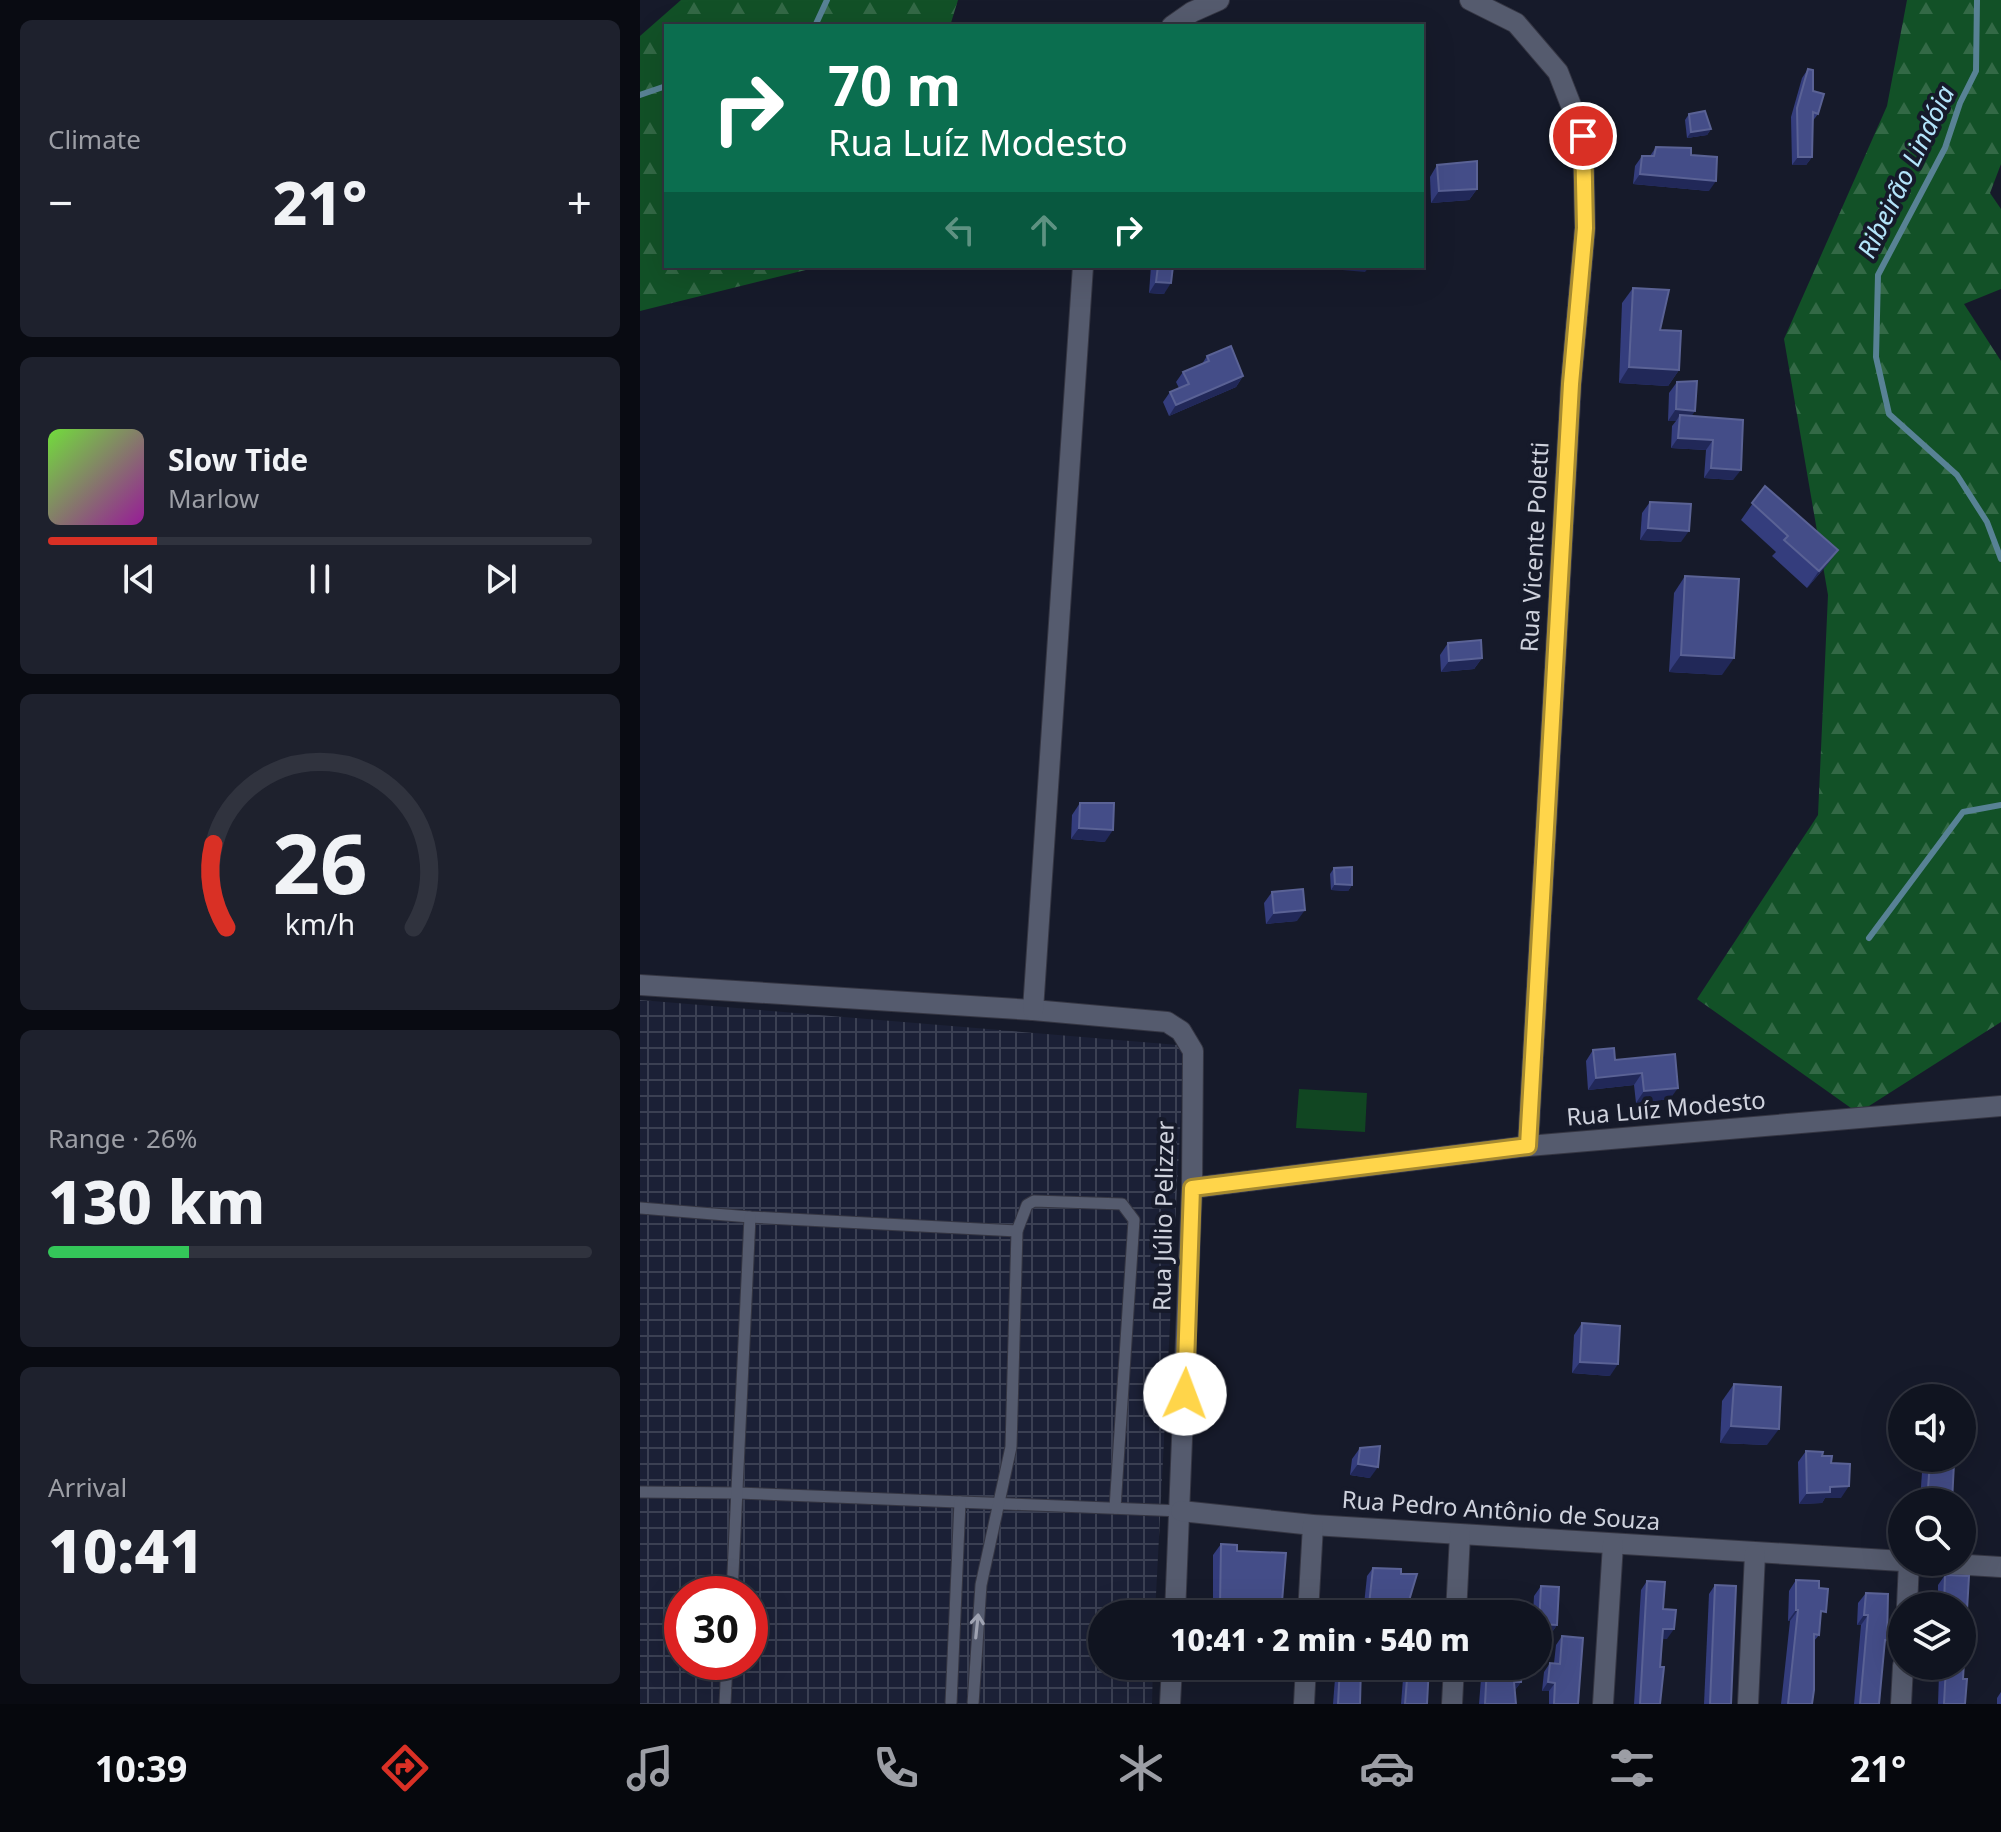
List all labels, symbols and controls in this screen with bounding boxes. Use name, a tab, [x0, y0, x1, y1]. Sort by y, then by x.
text: 70 m	[828, 46, 961, 122]
icon: right	[696, 56, 800, 160]
water label: Ribeirão Lindóia	[1848, 79, 1963, 264]
pin	[1549, 102, 1617, 170]
icon: arrive	[1561, 114, 1605, 158]
text: Rua Luíz Modesto	[828, 118, 1128, 167]
text: Climate	[48, 121, 141, 157]
text: 21°	[273, 161, 367, 243]
text: −	[48, 172, 73, 232]
text: +	[567, 172, 592, 232]
icon: left	[938, 208, 982, 252]
icon: ahead	[1022, 208, 1066, 252]
icon: right	[1106, 208, 1150, 252]
text: Slow Tide	[168, 439, 308, 480]
street label: Rua Vicente Poletti	[1512, 441, 1555, 653]
text: Marlow	[168, 480, 259, 516]
icon: previous	[117, 557, 161, 601]
icon: pause	[298, 557, 342, 601]
icon: next	[479, 557, 523, 601]
text: 26	[272, 805, 368, 918]
text: km/h	[285, 904, 355, 943]
street label: Rua Luíz Modesto	[1565, 1082, 1767, 1133]
text: Range · 26%	[48, 1120, 197, 1156]
street label: Rua Júlio Pelizzer	[1144, 1120, 1181, 1311]
text: 130 km	[48, 1160, 265, 1242]
position arrow	[1143, 1352, 1227, 1436]
map controls	[1888, 1384, 1976, 1680]
button: sound	[1888, 1384, 1976, 1472]
text: Arrival	[48, 1469, 127, 1505]
street label: Rua Pedro Antônio de Souza	[1341, 1482, 1662, 1537]
button: search	[1888, 1488, 1976, 1576]
text: 10:41	[48, 1509, 204, 1591]
speed limit sign: 30	[664, 1576, 768, 1680]
button: layers	[1888, 1592, 1976, 1680]
one-way arrow	[969, 1613, 984, 1640]
text: 10:41 · 2 min · 540 m	[1170, 1619, 1470, 1660]
icon: directions	[377, 1740, 433, 1796]
icon: music	[622, 1740, 678, 1796]
icon: phone	[868, 1740, 924, 1796]
icon: climate	[1113, 1740, 1169, 1796]
icon: car	[1359, 1740, 1415, 1796]
icon: filters	[1604, 1740, 1660, 1796]
text: 10:39	[95, 1744, 187, 1793]
text: 21°	[1850, 1744, 1906, 1793]

